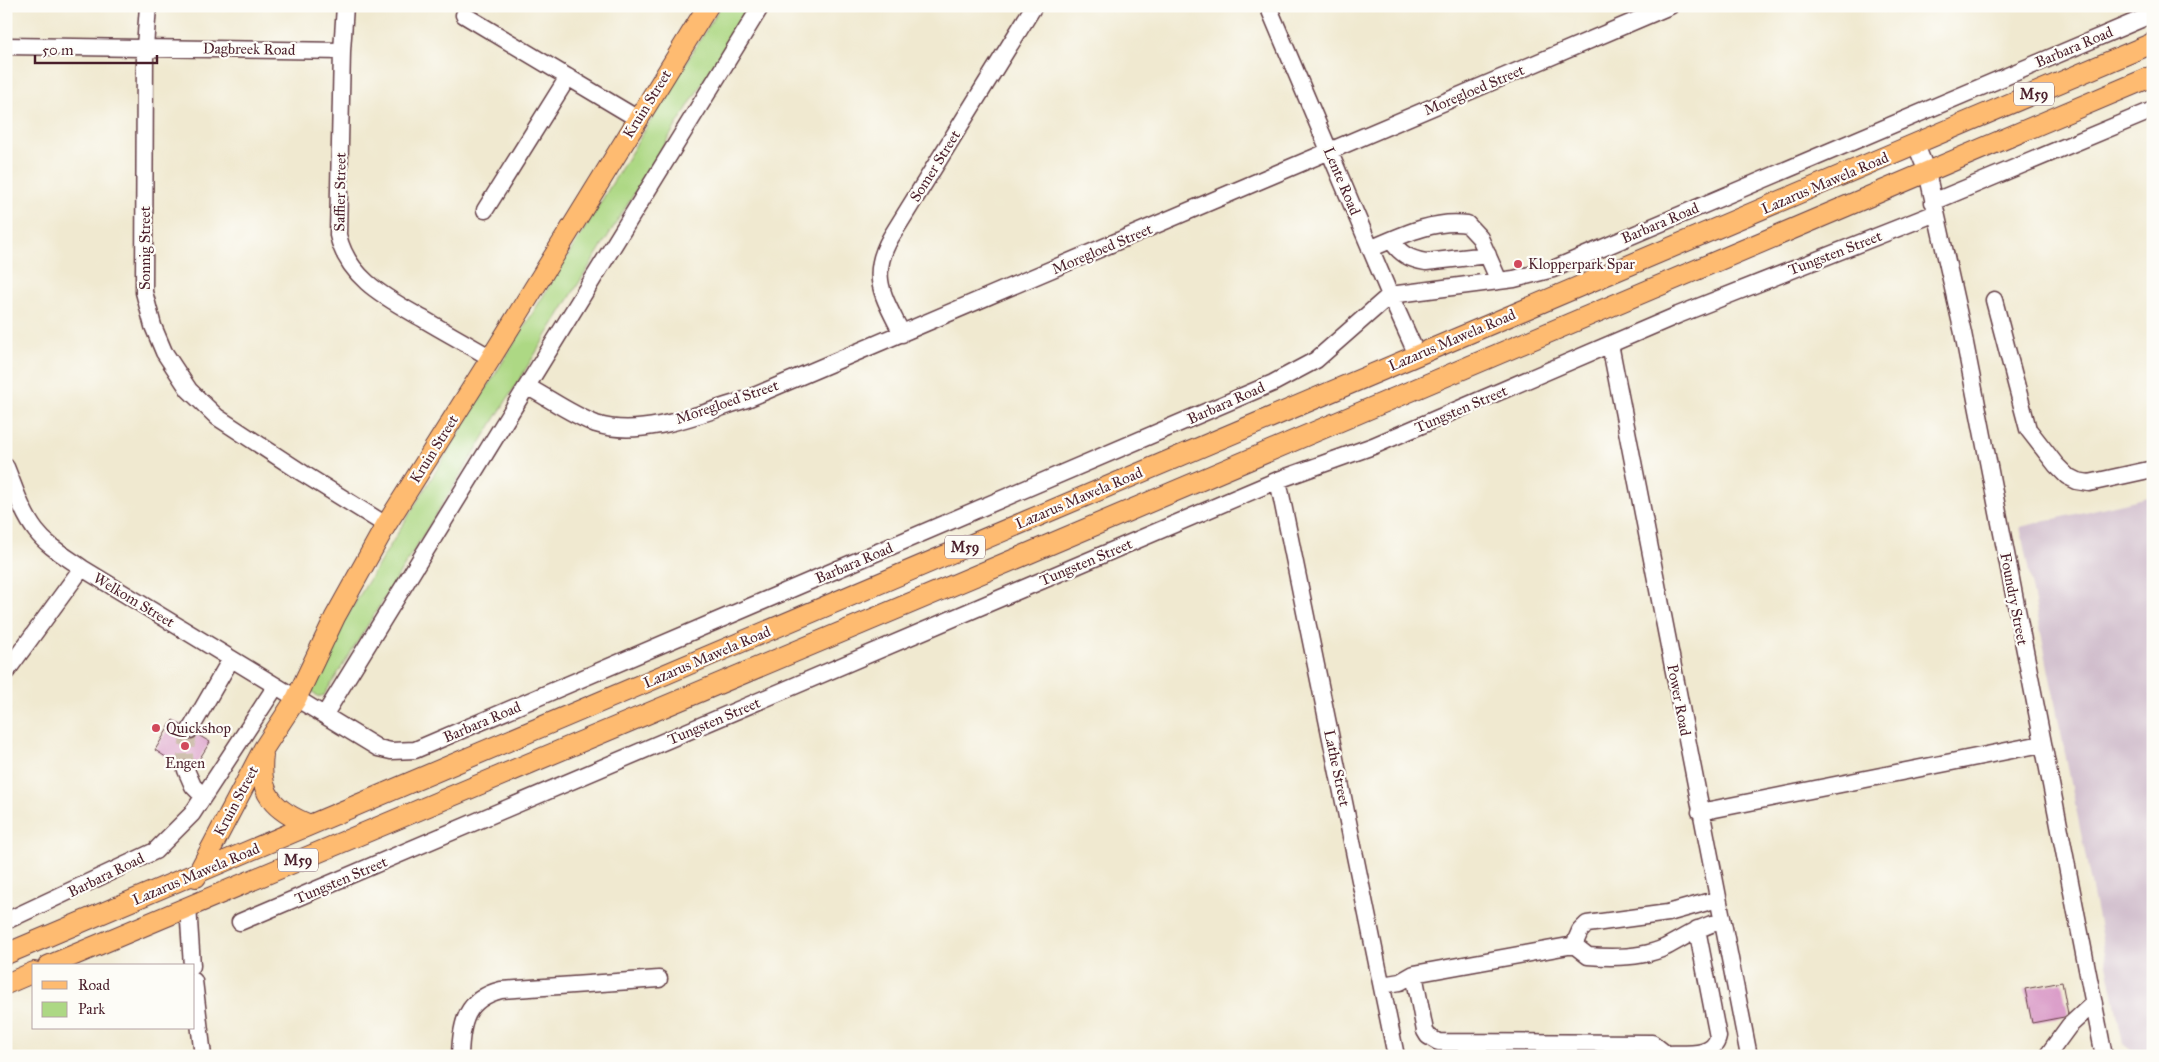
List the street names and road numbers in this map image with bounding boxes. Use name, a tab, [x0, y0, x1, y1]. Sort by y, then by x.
street label: Barbara Road	[2032, 22, 2116, 71]
street label: Dagbreek Road	[203, 39, 296, 59]
street label: Moregloed Street	[1421, 60, 1528, 119]
street label: Kruin Street	[619, 66, 675, 141]
road number: M59	[2014, 82, 2054, 106]
street label: Somer Street	[906, 126, 965, 205]
street label: Lente Road	[1320, 144, 1365, 218]
street label: Lazarus Mawela Road	[1759, 148, 1892, 218]
street label: Saffier Street	[330, 152, 350, 232]
street label: Barbara Road	[1618, 198, 1702, 247]
street label: Sonnig Street	[136, 205, 154, 290]
street label: Moregloed Street	[1049, 219, 1156, 278]
street label: Tungsten Street	[1786, 227, 1885, 279]
street label: Lazarus Mawela Road	[1386, 305, 1519, 375]
street label: Moregloed Street	[673, 376, 781, 428]
street label: Barbara Road	[1185, 378, 1268, 428]
street label: Tungsten Street	[1412, 381, 1511, 437]
street label: Kruin Street	[406, 411, 462, 486]
street label: Lazarus Mawela Road	[1013, 463, 1146, 533]
street label: Tungsten Street	[1037, 534, 1136, 590]
road number: M59	[945, 536, 985, 558]
street label: Barbara Road	[812, 538, 896, 587]
street label: Foundry Street	[1996, 551, 2032, 647]
street label: Welkom Street	[90, 569, 178, 632]
street label: Lazarus Mawela Road	[641, 622, 774, 692]
street label: Power Road	[1663, 663, 1695, 738]
street label: Tungsten Street	[665, 693, 764, 749]
street label: Barbara Road	[440, 697, 524, 746]
street label: Lathe Street	[1320, 728, 1354, 809]
street label: Kruin Street	[210, 762, 262, 839]
street label: Lazarus Mawela Road	[130, 839, 263, 909]
road number: M59	[278, 848, 318, 872]
street label: Barbara Road	[65, 849, 148, 901]
street label: Tungsten Street	[292, 852, 391, 908]

